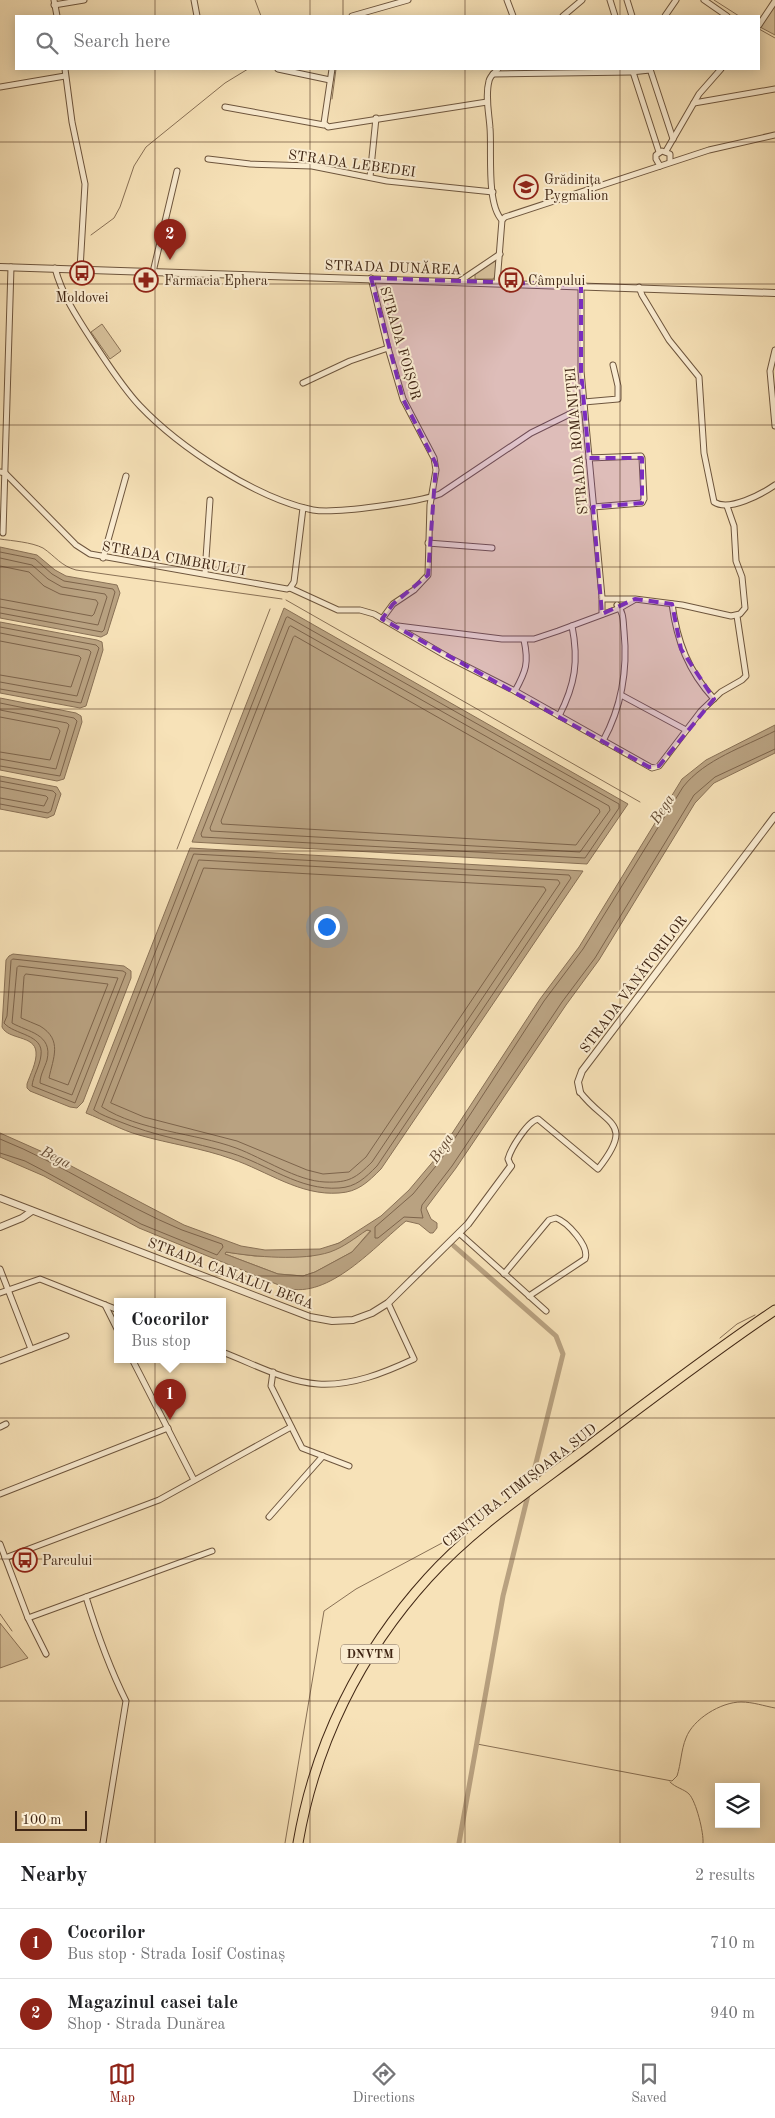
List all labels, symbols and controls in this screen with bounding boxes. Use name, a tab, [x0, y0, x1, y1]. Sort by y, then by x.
search box	[15, 15, 760, 70]
icon: search	[33, 29, 61, 57]
text: Search here	[73, 33, 170, 52]
street label: STRADA LEBEDEI	[287, 148, 416, 180]
place label: Grădinița Pygmalion	[544, 173, 609, 203]
school or university icon: Grădinița Pygmalion	[513, 174, 539, 200]
pin: 2	[154, 219, 186, 260]
street label: STRADA DUNĂREA	[324, 256, 462, 277]
bus stop icon: Moldovei	[69, 260, 95, 286]
pharmacy icon: Farmacia Ephera	[133, 267, 159, 293]
bus stop icon: Câmpului	[498, 267, 524, 293]
place label: Farmacia Ephera	[164, 274, 268, 288]
place label: Câmpului	[528, 274, 585, 288]
street label: STRADA FOIȘOR	[377, 285, 423, 402]
place label: Moldovei	[55, 291, 109, 305]
street label: STRADA ROMANIȚEI	[564, 367, 591, 515]
street label: STRADA CIMBRULUI	[101, 539, 247, 579]
water label: Bega	[648, 792, 678, 828]
street label: STRADA VÂNĂTORILOR	[575, 912, 690, 1056]
your location	[314, 914, 340, 940]
water label: Bega	[427, 1131, 457, 1167]
water label: Bega	[37, 1144, 73, 1172]
street label: STRADA CANALUL BEGA	[146, 1236, 316, 1312]
popup	[114, 1298, 226, 1363]
text: Cocorilor	[131, 1311, 209, 1330]
text: Bus stop	[131, 1334, 191, 1350]
pin: 1	[154, 1379, 186, 1420]
street label: CENTURA TIMIȘOARA SUD	[440, 1421, 599, 1550]
bus stop icon: Parcului	[12, 1547, 38, 1573]
place label: Parcului	[42, 1554, 92, 1568]
road number: DNVTM	[341, 1645, 399, 1664]
map controls	[715, 1783, 760, 1828]
button: layers	[715, 1783, 760, 1828]
scale bar	[15, 1808, 88, 1831]
text: 100 m	[22, 1813, 61, 1827]
text: Nearby	[20, 1865, 88, 1886]
text: 2 results	[695, 1868, 755, 1884]
text: Cocorilor	[67, 1924, 145, 1943]
text: 1	[31, 1936, 41, 1952]
text: 710 m	[710, 1936, 755, 1952]
text: Bus stop · Strada Iosif Costinaș	[67, 1947, 285, 1963]
text: Magazinul casei tale	[67, 1994, 238, 2013]
text: 2	[31, 2006, 41, 2022]
text: 940 m	[710, 2006, 755, 2022]
text: Shop · Strada Dunărea	[67, 2017, 225, 2033]
tab: Map	[108, 2060, 136, 2107]
tab: Directions	[353, 2060, 415, 2107]
tab: Saved	[631, 2060, 667, 2107]

